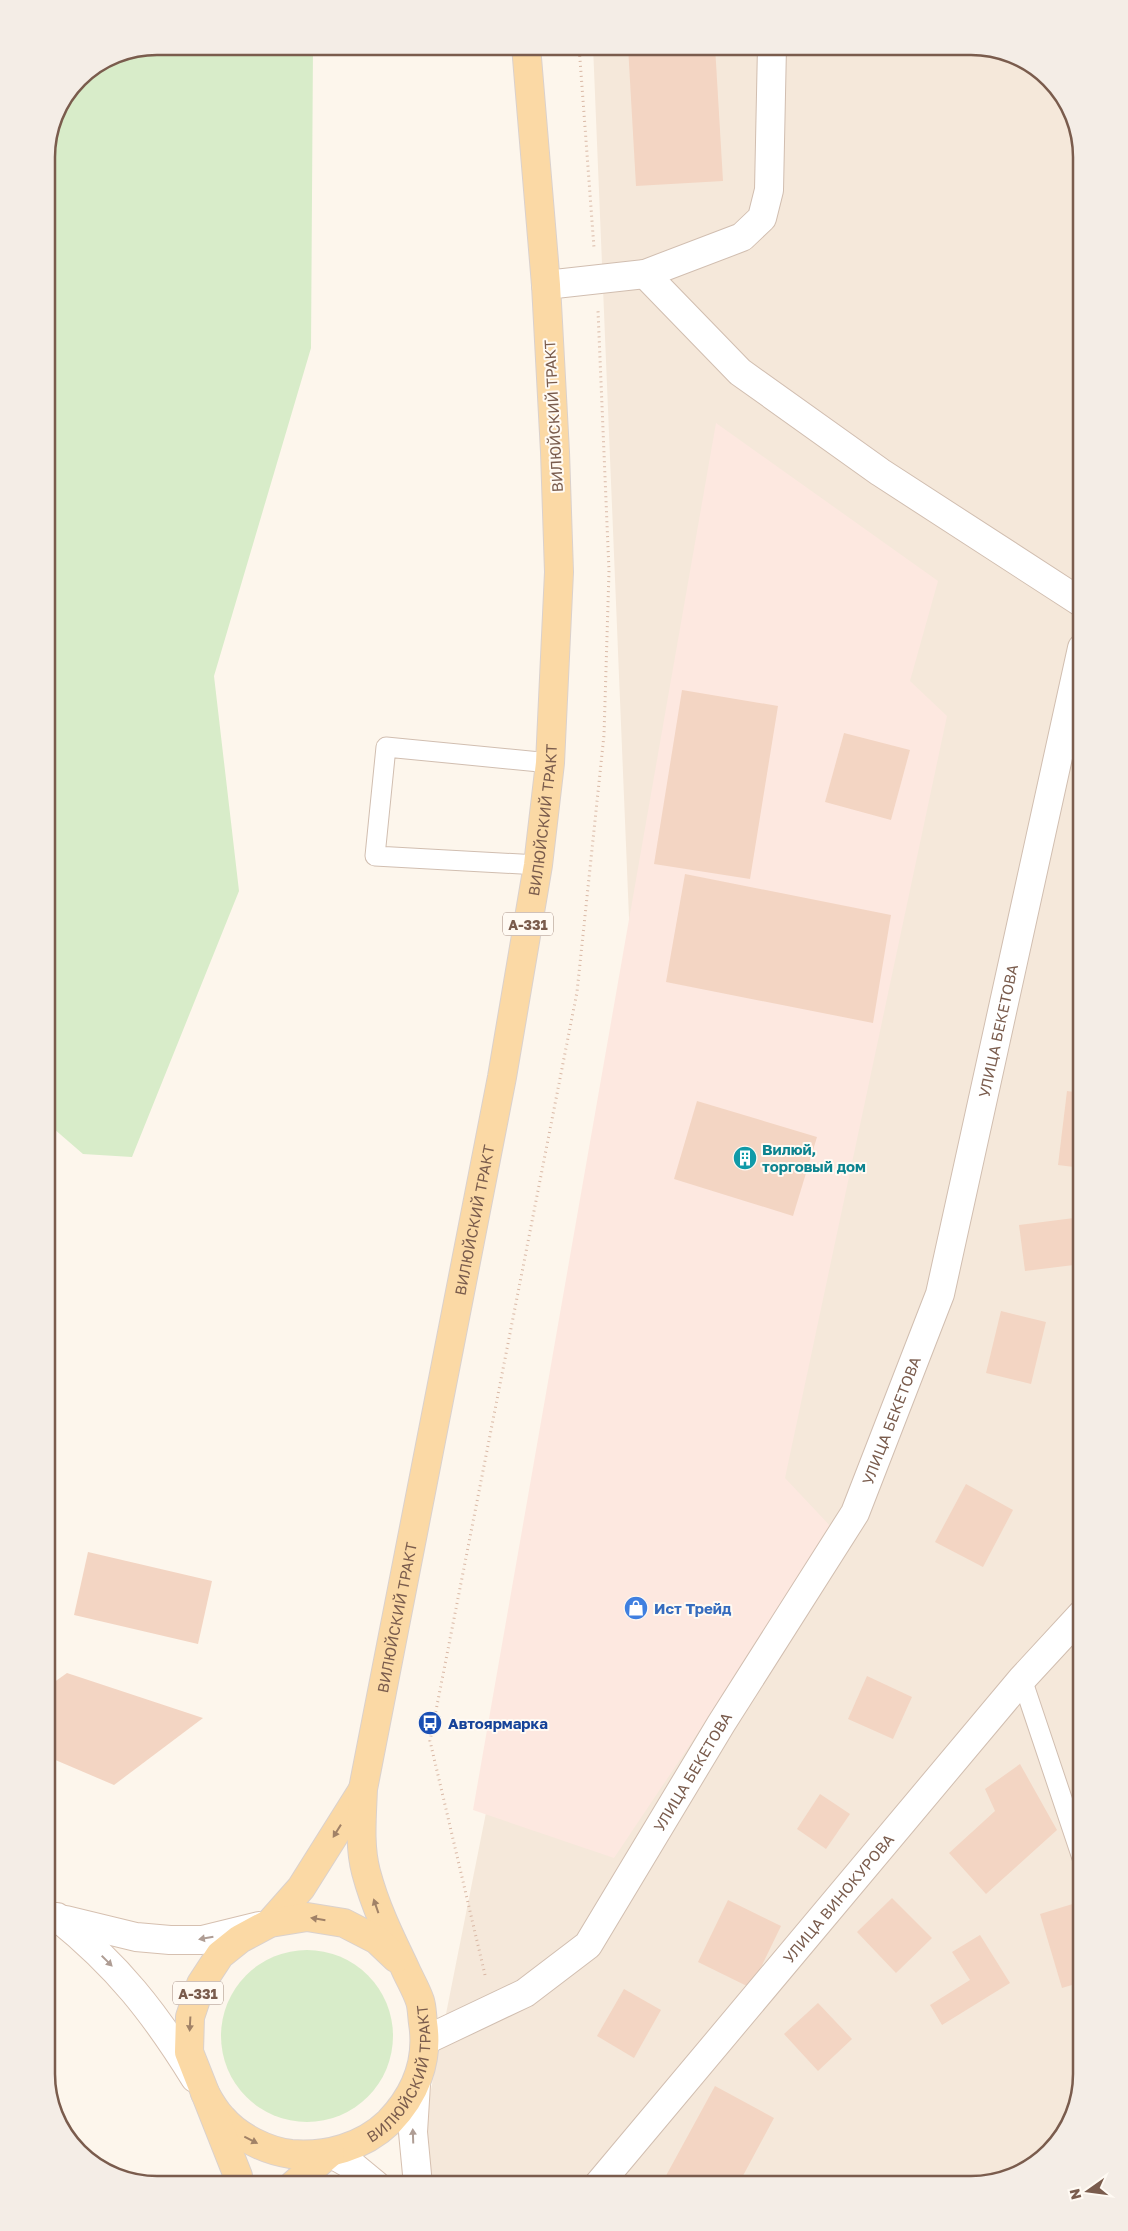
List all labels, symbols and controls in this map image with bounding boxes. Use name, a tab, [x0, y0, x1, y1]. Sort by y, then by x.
street label: ВИЛЮЙСКИЙ ТРАКТ	[540, 339, 566, 493]
street label: ВИЛЮЙСКИЙ ТРАКТ	[524, 743, 560, 897]
road number: А-331	[503, 912, 553, 936]
street label: УЛИЦА БЕКЕТОВА	[974, 963, 1021, 1099]
place label: Вилюй, торговый дом	[762, 1140, 866, 1175]
street label: ВИЛЮЙСКИЙ ТРАКТ	[451, 1143, 498, 1297]
building icon: Вилюй, торговый дом	[732, 1145, 758, 1171]
street label: УЛИЦА БЕКЕТОВА	[858, 1354, 924, 1487]
street label: ВИЛЮЙСКИЙ ТРАКТ	[373, 1541, 420, 1694]
shop icon: Ист Трейд	[623, 1595, 649, 1621]
place label: Ист Трейд	[654, 1599, 732, 1617]
street label: УЛИЦА БЕКЕТОВА	[649, 1709, 735, 1835]
bus stop icon: Автоярмарка	[417, 1710, 443, 1736]
place label: Автоярмарка	[448, 1714, 548, 1732]
one-way arrow	[333, 1824, 342, 1838]
street label: УЛИЦА ВИНОКУРОВА	[779, 1830, 897, 1966]
one-way arrow	[372, 1899, 379, 1914]
one-way arrow	[310, 1914, 326, 1922]
one-way arrow	[198, 1935, 214, 1943]
one-way arrow	[100, 1955, 112, 1967]
road number: А-331	[173, 1982, 223, 2005]
street label: ВИЛЮЙСКИЙ ТРАКТ	[363, 2004, 433, 2145]
one-way arrow	[186, 2016, 194, 2032]
one-way arrow	[409, 2128, 417, 2144]
one-way arrow	[244, 2136, 258, 2144]
north arrow	[1063, 2166, 1113, 2216]
text: N	[1065, 2187, 1084, 2201]

